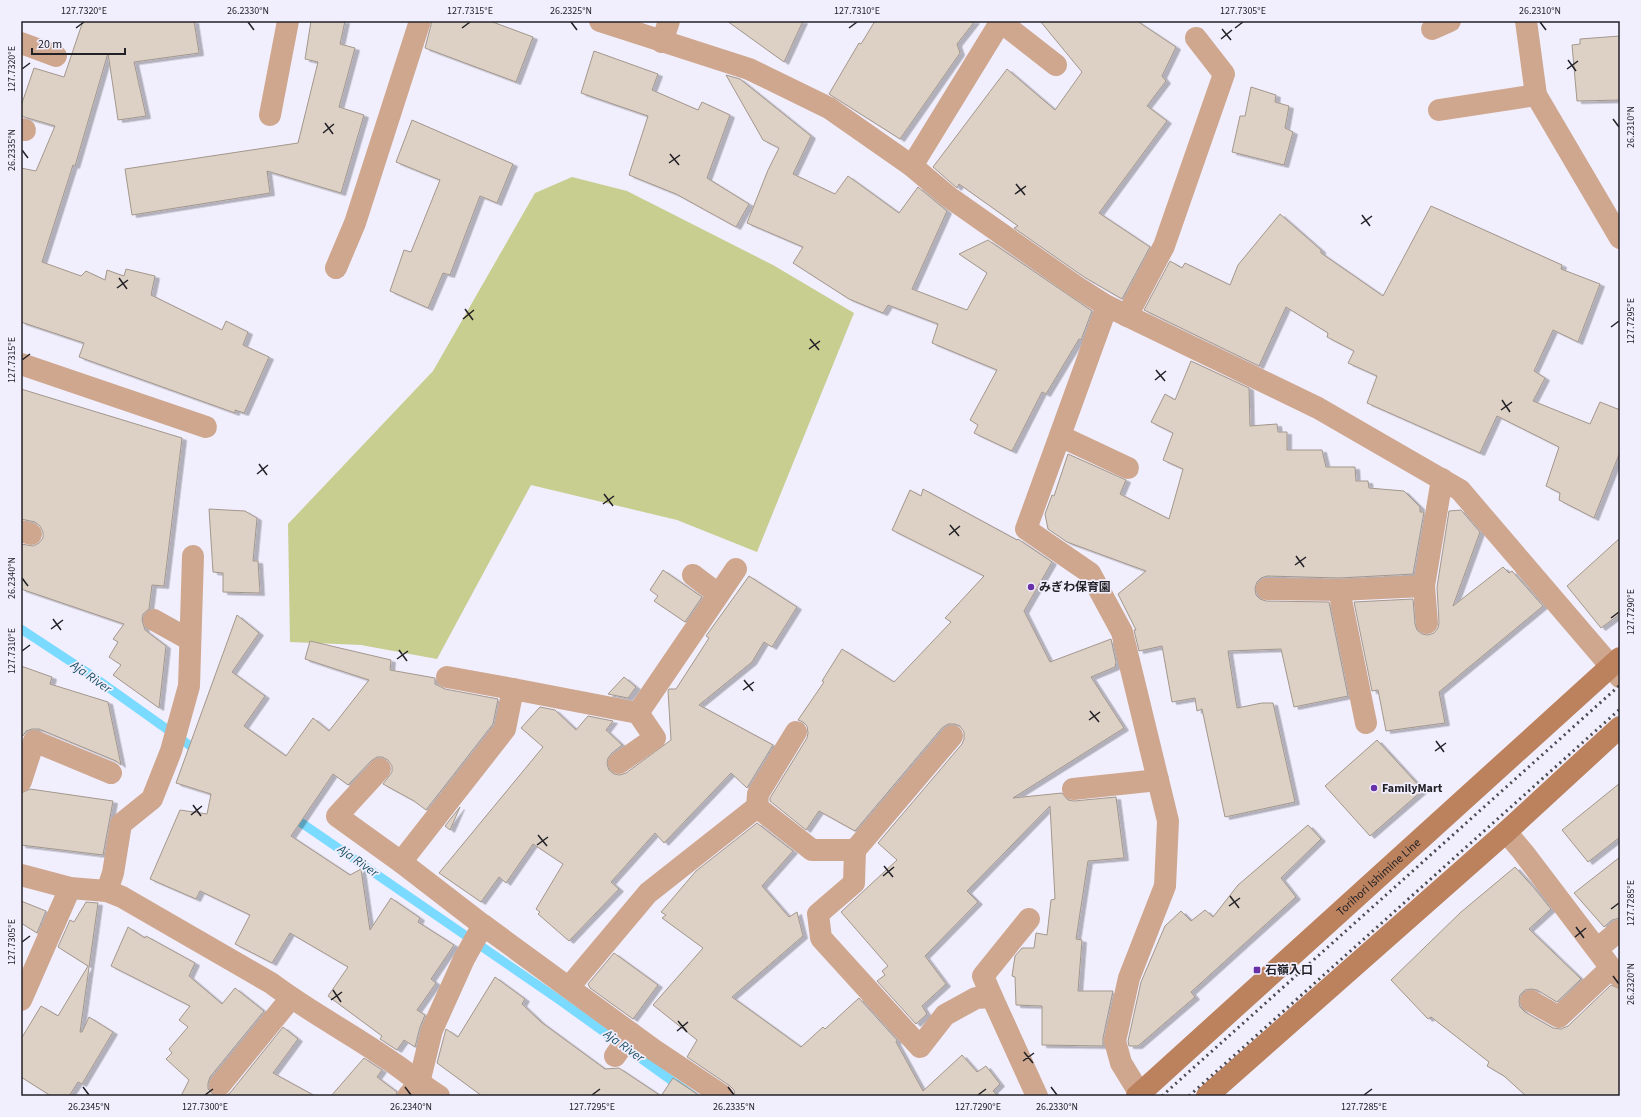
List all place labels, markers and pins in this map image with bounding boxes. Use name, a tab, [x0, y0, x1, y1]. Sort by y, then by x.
place label: みぎわ保育園	[1039, 579, 1111, 596]
marker: みぎわ保育園	[1026, 582, 1036, 592]
place label: FamilyMart	[1382, 780, 1443, 797]
marker: FamilyMart	[1369, 783, 1379, 793]
place label: 石嶺入口	[1265, 962, 1313, 979]
marker: 石嶺入口	[1252, 965, 1262, 975]

